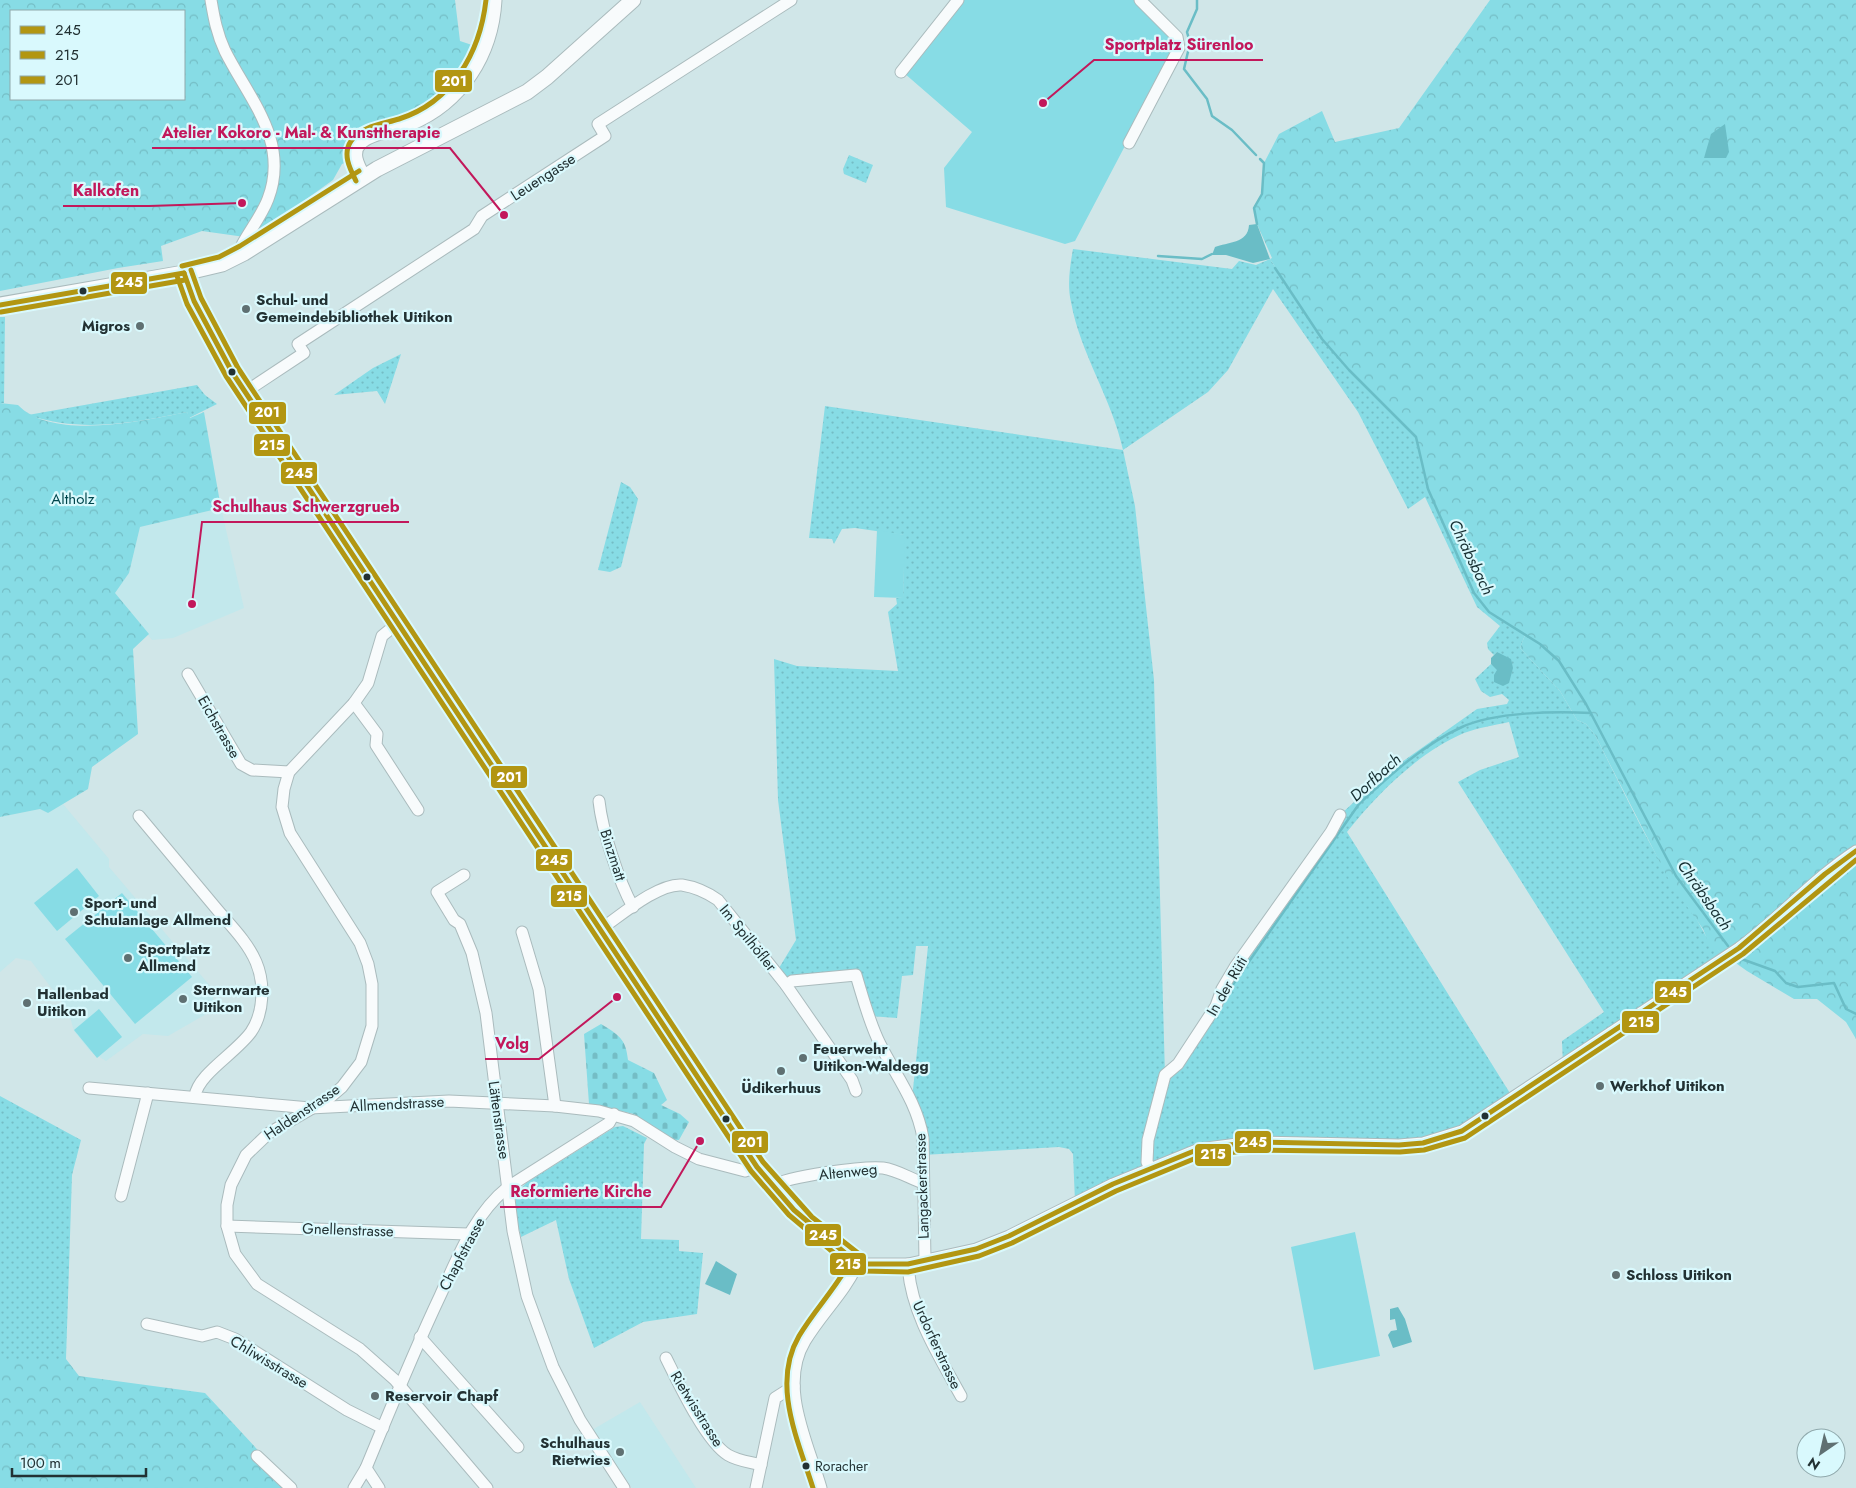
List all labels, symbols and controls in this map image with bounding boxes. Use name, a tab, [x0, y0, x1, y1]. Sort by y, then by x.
legend	[10, 10, 185, 100]
text: 245	[55, 19, 81, 41]
callout: Sportplatz Sürenloo	[1094, 29, 1263, 60]
text: Sportplatz Sürenloo	[1104, 33, 1254, 56]
text: 215	[55, 44, 79, 66]
text: 201	[55, 69, 79, 91]
line badge: 201	[434, 69, 473, 93]
text: 201	[441, 71, 467, 91]
callout: Atelier Kokoro - Mal- & Kunsttherapie	[152, 117, 450, 148]
text: Atelier Kokoro - Mal- & Kunsttherapie	[161, 121, 440, 144]
street label: Leuengasse	[506, 148, 580, 206]
callout: Kalkofen	[63, 175, 149, 206]
text: Kalkofen	[73, 179, 139, 202]
line badge: 245	[110, 271, 148, 295]
text: 245	[115, 272, 143, 292]
unlabelled marker	[78, 286, 88, 296]
place label: Schul- und Gemeindebibliothek Uitikon	[256, 289, 453, 328]
marker: Schul- und Gemeindebibliothek Uitikon	[240, 303, 252, 315]
place label: Migros	[82, 315, 130, 337]
marker: Migros	[134, 320, 146, 332]
unlabelled marker	[227, 367, 237, 377]
line badge: 201	[248, 401, 287, 425]
text: 201	[254, 402, 280, 422]
line badge: 215	[253, 433, 291, 457]
text: 215	[259, 435, 285, 455]
line badge: 245	[280, 461, 318, 485]
text: 245	[285, 463, 313, 483]
park label: Altholz	[51, 488, 95, 510]
callout: Schulhaus Schwerzgrueb	[202, 491, 409, 522]
text: Schulhaus Schwerzgrueb	[212, 495, 400, 518]
water label: Chräbsbach	[1443, 516, 1500, 599]
unlabelled marker	[362, 572, 372, 582]
street label: Eichstrasse	[192, 692, 246, 763]
water label: Dorfbach	[1345, 748, 1406, 807]
line badge: 201	[490, 765, 528, 789]
text: 201	[496, 767, 522, 787]
street label: Binzmatt	[594, 826, 632, 884]
line badge: 245	[535, 848, 573, 872]
text: 245	[540, 850, 568, 870]
water label: Chräbsbach	[1672, 855, 1737, 935]
line badge: 215	[550, 884, 588, 908]
text: 215	[556, 886, 582, 906]
place label: Sport- und Schulanlage Allmend	[84, 892, 231, 931]
street label: Im Spilhöfler	[714, 900, 782, 977]
marker: Sport- und Schulanlage Allmend	[68, 906, 80, 918]
place label: Sportplatz Allmend	[137, 938, 211, 977]
marker: Sportplatz Allmend	[122, 952, 134, 964]
street label: In der Rüti	[1201, 952, 1253, 1020]
place label: Sternwarte Uitikon	[193, 979, 270, 1018]
line badge: 245	[1654, 980, 1692, 1004]
text: 245	[1659, 982, 1687, 1002]
place label: Hallenbad Uitikon	[37, 983, 109, 1022]
marker: Sternwarte Uitikon	[177, 993, 189, 1005]
marker: Hallenbad Uitikon	[21, 997, 33, 1009]
line badge: 215	[1621, 1010, 1660, 1034]
text: 215	[1628, 1012, 1654, 1032]
callout: Volg	[485, 1028, 539, 1059]
text: Volg	[494, 1032, 529, 1055]
place label: Feuerwehr Uitikon-Waldegg	[813, 1038, 929, 1077]
marker: Feuerwehr Uitikon-Waldegg	[797, 1052, 809, 1064]
marker: Üdikerhuus	[775, 1065, 787, 1077]
place label: Werkhof Uitikon	[1610, 1075, 1725, 1097]
place label: Üdikerhuus	[741, 1077, 821, 1099]
street label: Haldenstrasse	[260, 1078, 345, 1146]
street label: Lättenstrasse	[483, 1080, 515, 1161]
marker: Werkhof Uitikon	[1594, 1080, 1606, 1092]
street label: Allmendstrasse	[349, 1091, 445, 1117]
unlabelled marker	[1480, 1111, 1490, 1121]
unlabelled marker	[721, 1114, 731, 1124]
line badge: 201	[731, 1130, 769, 1154]
line badge: 245	[1234, 1130, 1272, 1154]
text: 201	[737, 1132, 763, 1152]
street label: Langackerstrasse	[909, 1132, 935, 1239]
text: 245	[1239, 1132, 1267, 1152]
line badge: 215	[1194, 1143, 1232, 1167]
text: 215	[1200, 1144, 1226, 1164]
street label: Altenweg	[818, 1158, 878, 1186]
callout: Reformierte Kirche	[500, 1176, 661, 1207]
text: Reformierte Kirche	[510, 1180, 652, 1203]
street label: Chapfstrasse	[434, 1213, 491, 1294]
street label: Gnellenstrasse	[302, 1217, 394, 1243]
line badge: 245	[804, 1223, 842, 1247]
text: 245	[809, 1225, 837, 1245]
line badge: 215	[829, 1252, 867, 1276]
text: 215	[835, 1254, 861, 1274]
place label: Schloss Uitikon	[1626, 1264, 1732, 1286]
marker: Schloss Uitikon	[1610, 1269, 1622, 1281]
street label: Urdorferstrasse	[907, 1297, 967, 1393]
street label: Chliwisstrasse	[226, 1330, 312, 1394]
street label: Rietwisstrasse	[665, 1367, 729, 1451]
place label: Reservoir Chapf	[385, 1385, 499, 1407]
marker: Reservoir Chapf	[369, 1390, 381, 1402]
north arrow	[1796, 1428, 1846, 1478]
place label: Schulhaus Rietwies	[540, 1432, 610, 1471]
scale bar	[12, 1446, 146, 1478]
marker: Schulhaus Rietwies	[614, 1446, 626, 1458]
text: 100 m	[20, 1452, 61, 1474]
text: N	[1804, 1452, 1824, 1475]
place label: Roracher	[815, 1456, 868, 1476]
marker: Roracher	[801, 1461, 811, 1471]

